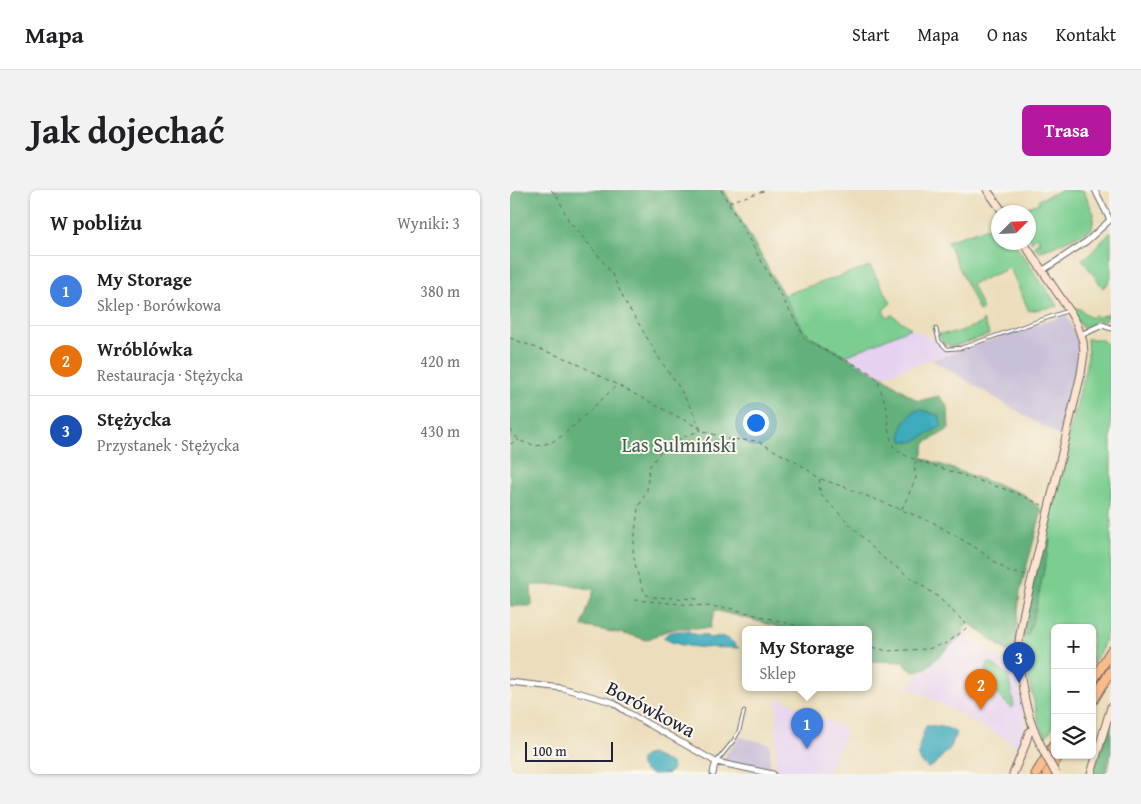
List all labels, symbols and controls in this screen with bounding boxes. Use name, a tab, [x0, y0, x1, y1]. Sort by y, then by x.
text: Mapa	[25, 17, 84, 52]
text: Start	[852, 21, 890, 48]
text: Mapa	[918, 21, 959, 48]
text: O nas	[987, 21, 1028, 48]
text: Kontakt	[1056, 21, 1116, 48]
text: Jak dojechać	[30, 105, 224, 156]
button: Trasa	[1022, 105, 1111, 156]
north arrow	[991, 205, 1036, 250]
text: W pobliżu	[50, 207, 142, 238]
text: Wyniki: 3	[397, 211, 460, 235]
text: My Storage	[97, 265, 192, 293]
text: 1	[62, 279, 70, 303]
text: 380 m	[420, 279, 460, 303]
text: Sklep · Borówkowa	[97, 293, 221, 317]
text: Wróblówka	[97, 335, 193, 363]
text: 2	[62, 349, 70, 373]
text: 420 m	[420, 349, 460, 373]
text: Restauracja · Stężycka	[97, 363, 243, 387]
text: Stężycka	[97, 405, 171, 433]
your location	[743, 410, 769, 436]
text: 3	[62, 419, 70, 443]
text: 430 m	[420, 419, 460, 443]
park label: Las Sulmiński	[622, 430, 737, 459]
text: Przystanek · Stężycka	[97, 433, 240, 457]
map controls	[1051, 624, 1096, 759]
button: +	[1051, 624, 1096, 669]
popup	[742, 626, 872, 691]
text: My Storage	[759, 633, 855, 661]
pin: 3	[1003, 642, 1035, 683]
text: Sklep	[759, 661, 796, 685]
pin: 2	[965, 669, 997, 710]
button: −	[1051, 669, 1096, 714]
street label: Borówkowa	[602, 673, 701, 744]
pin: 1	[791, 708, 823, 749]
button: layers	[1051, 714, 1096, 759]
scale bar	[525, 739, 612, 762]
text: 100 m	[532, 741, 567, 761]

